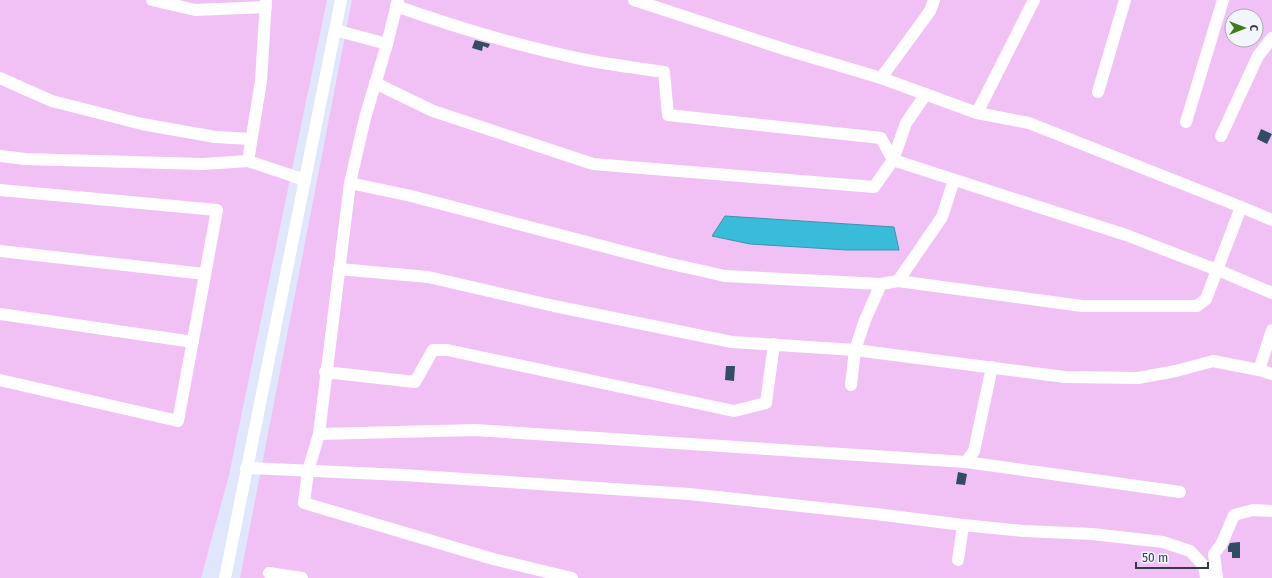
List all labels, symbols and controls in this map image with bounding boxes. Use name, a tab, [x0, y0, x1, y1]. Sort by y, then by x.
north arrow	[1224, 8, 1264, 48]
text: С	[1247, 25, 1260, 32]
scale bar	[1136, 544, 1208, 570]
text: 50 m	[1142, 551, 1168, 565]

